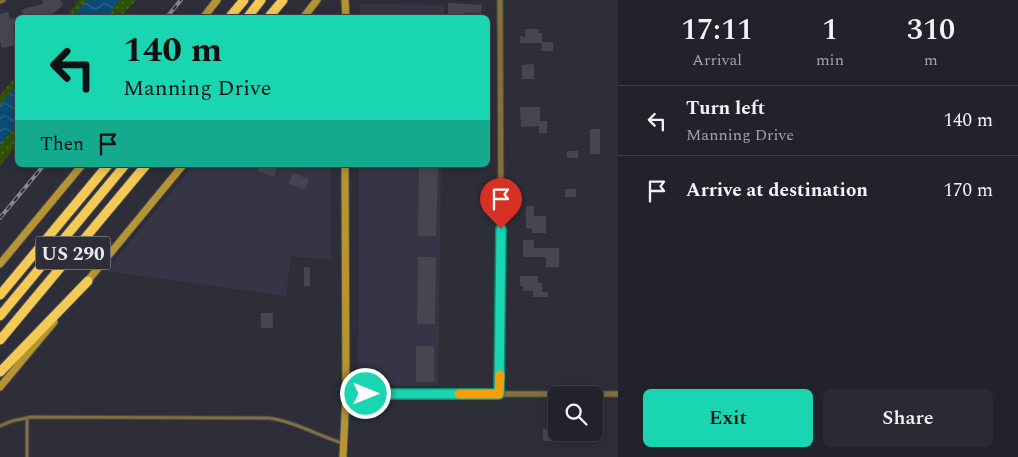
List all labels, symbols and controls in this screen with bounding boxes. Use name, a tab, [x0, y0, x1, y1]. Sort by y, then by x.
text: 17:11	[681, 7, 753, 53]
text: 1	[822, 7, 838, 53]
text: 310	[907, 7, 955, 53]
text: 140 m	[123, 24, 222, 77]
icon: left	[40, 35, 105, 100]
text: Arrival	[692, 48, 742, 72]
text: min	[816, 48, 844, 72]
text: m	[924, 48, 938, 72]
text: Manning Drive	[123, 72, 271, 105]
text: Turn left	[686, 94, 765, 123]
text: 140 m	[943, 106, 993, 135]
icon: left	[643, 107, 671, 135]
text: Manning Drive	[686, 123, 794, 147]
text: Then	[40, 130, 84, 159]
icon: arrive	[94, 130, 122, 158]
text: Arrive at destination	[686, 176, 868, 205]
text: 170 m	[943, 176, 993, 205]
icon: arrive	[643, 177, 671, 205]
pin	[480, 178, 522, 229]
icon: arrive	[487, 185, 515, 213]
road number: US 290	[36, 237, 110, 270]
position arrow	[339, 367, 391, 419]
map controls	[548, 386, 603, 441]
button: search	[548, 386, 603, 441]
button: Exit	[643, 389, 813, 447]
button: Share	[823, 389, 993, 447]

